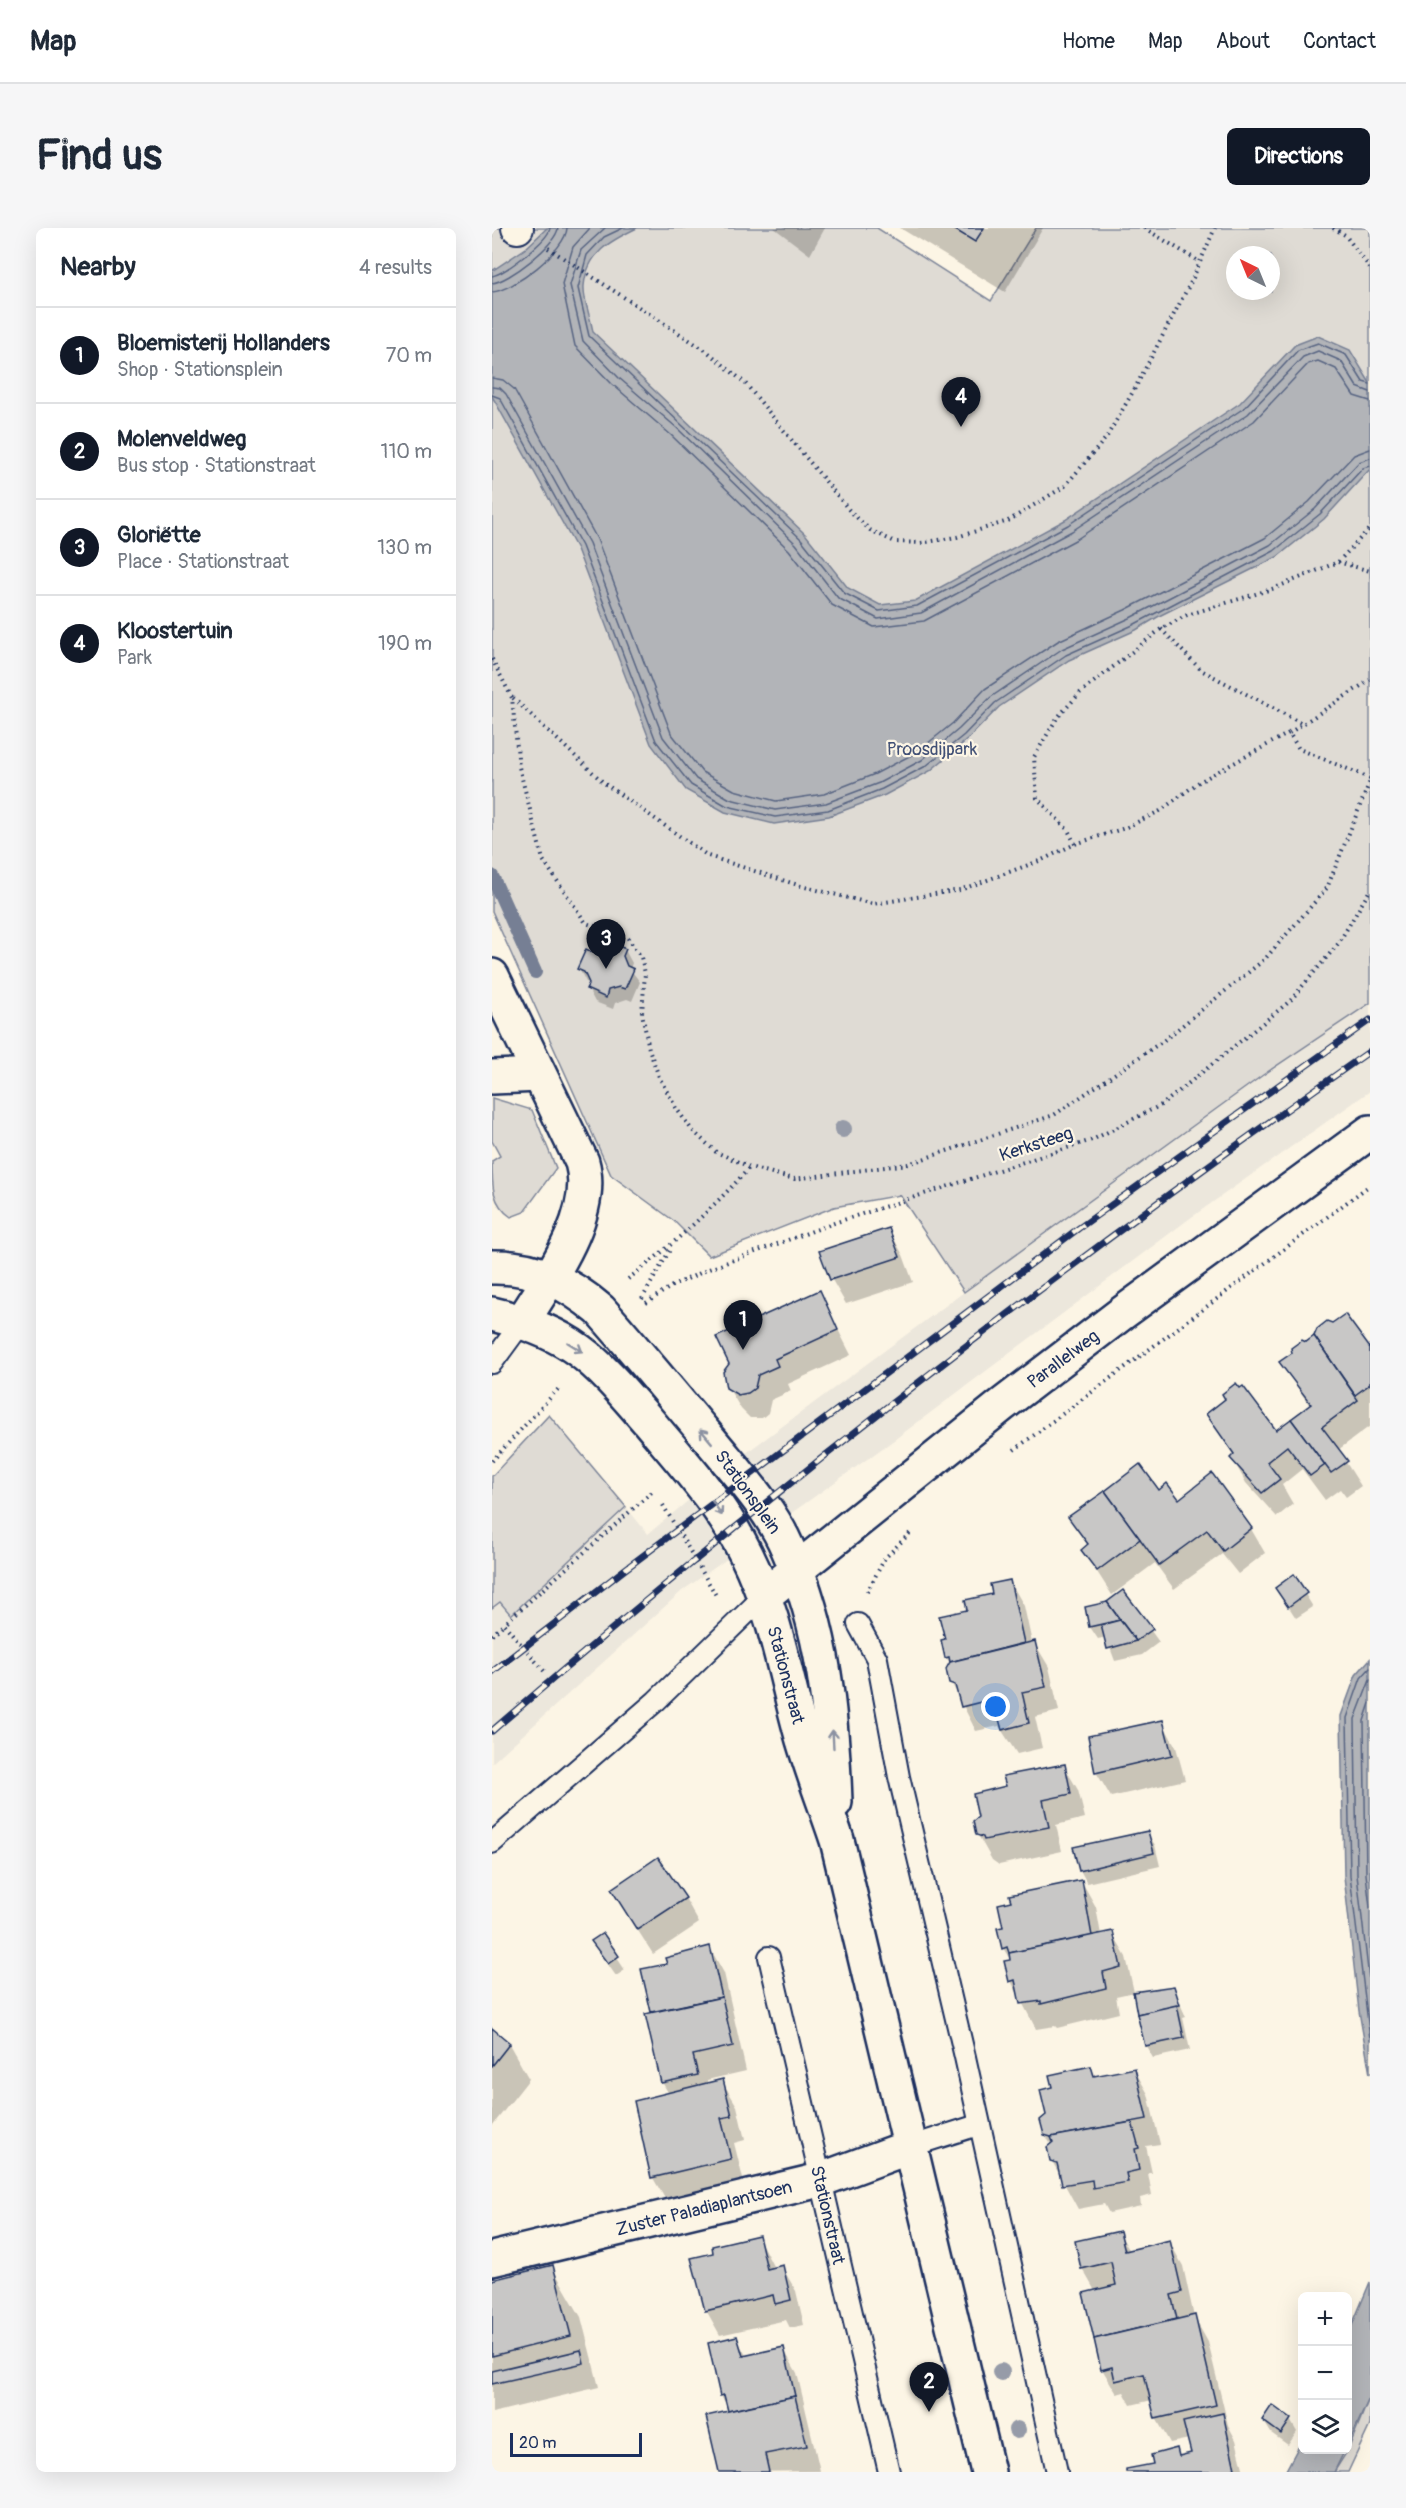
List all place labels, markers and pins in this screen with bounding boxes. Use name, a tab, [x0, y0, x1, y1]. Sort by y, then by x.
pin: 4	[942, 378, 980, 427]
pin: 3	[586, 920, 626, 969]
pin: 1	[724, 1300, 762, 1350]
pin: 2	[910, 2362, 948, 2412]

